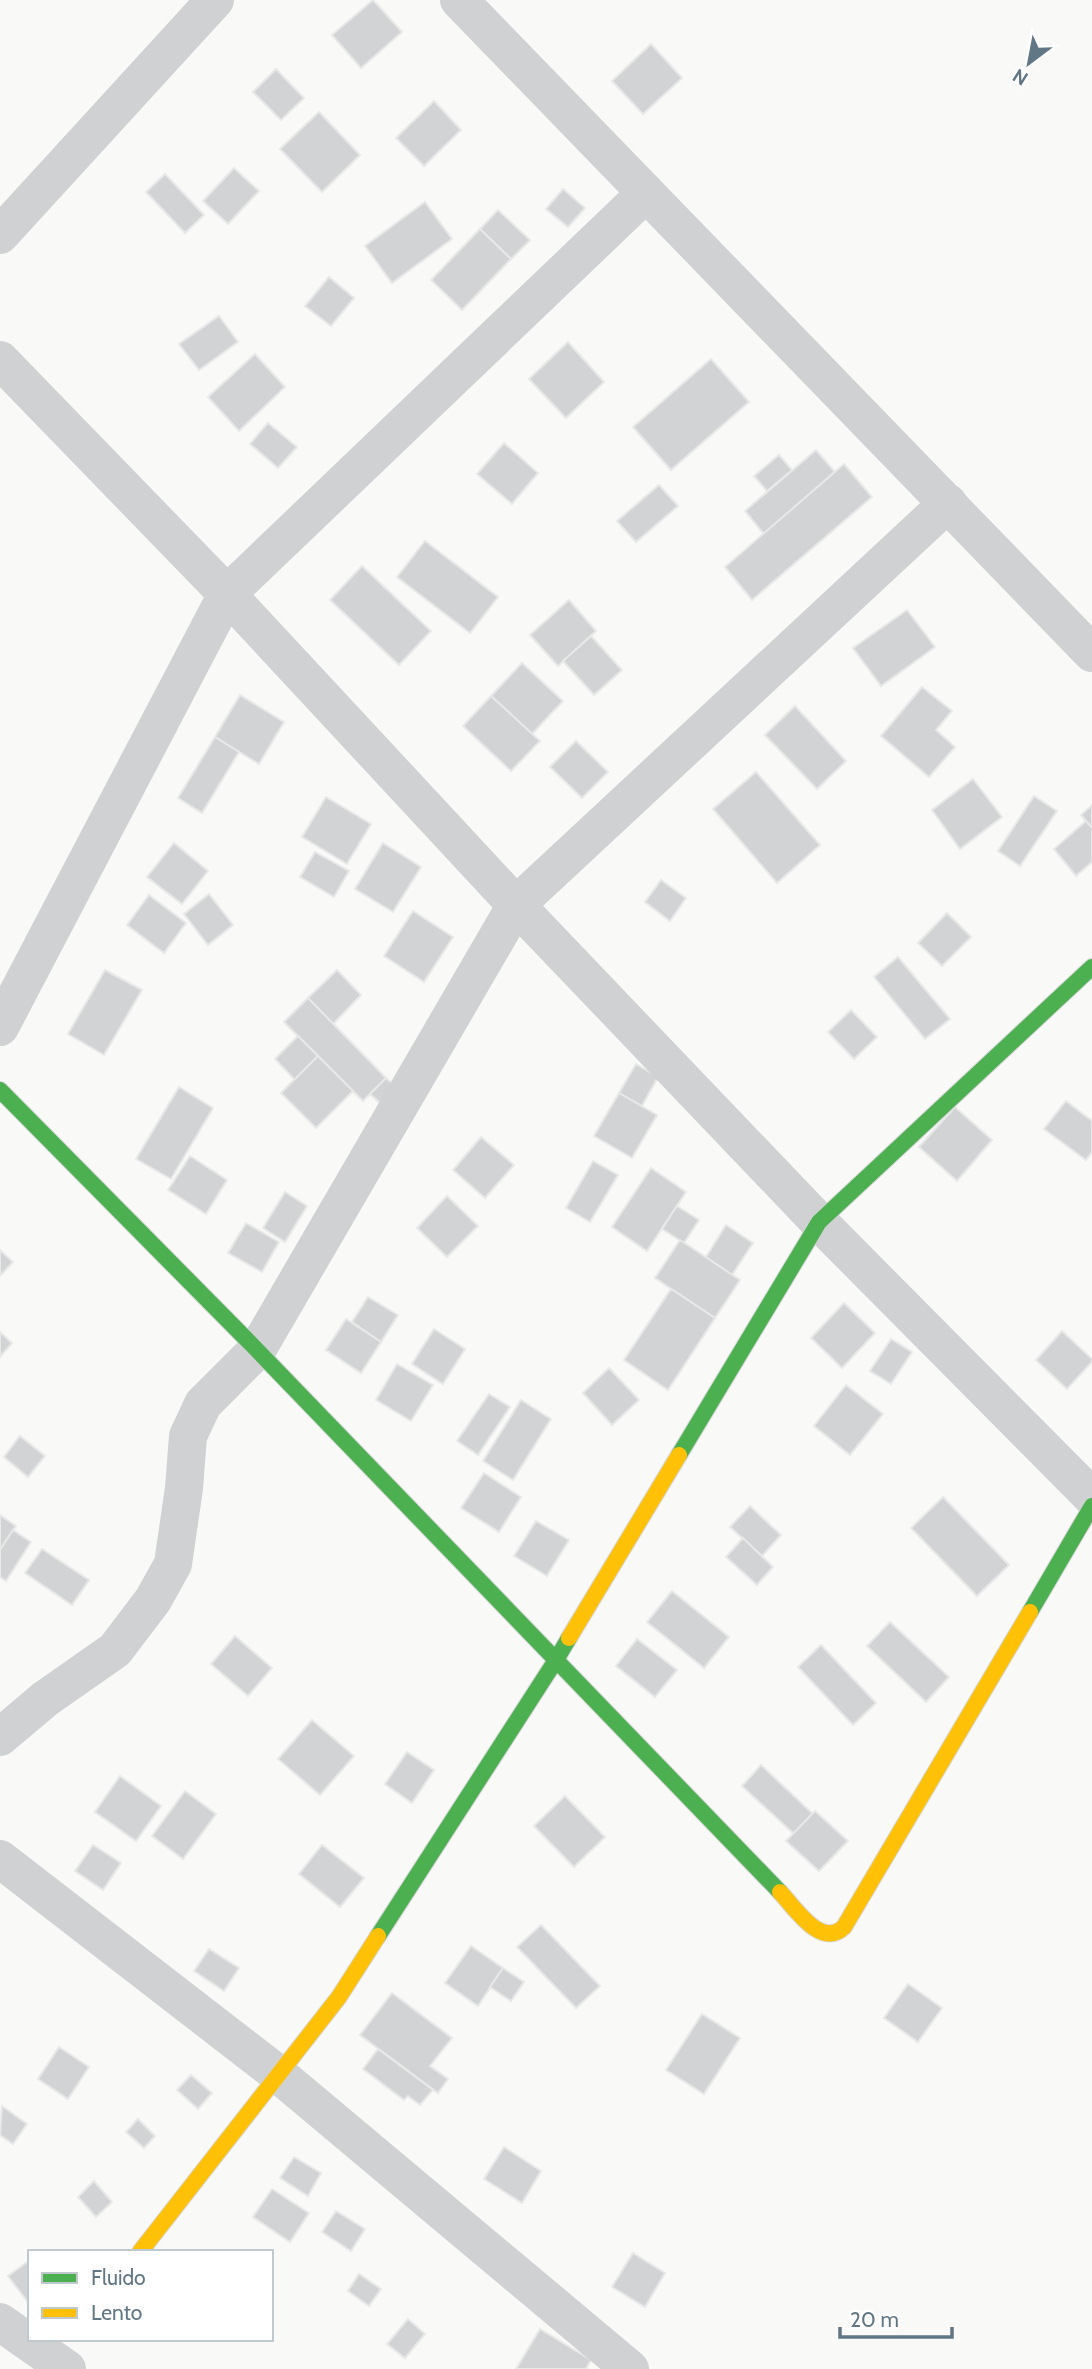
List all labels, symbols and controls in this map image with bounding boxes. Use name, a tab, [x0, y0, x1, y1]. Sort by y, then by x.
north arrow	[994, 28, 1064, 98]
text: N	[1008, 64, 1032, 90]
legend	[28, 2250, 273, 2341]
text: Fluido	[91, 2265, 146, 2290]
scale bar	[840, 2296, 952, 2340]
text: Lento	[91, 2300, 142, 2325]
text: 20 m	[850, 2307, 899, 2332]

